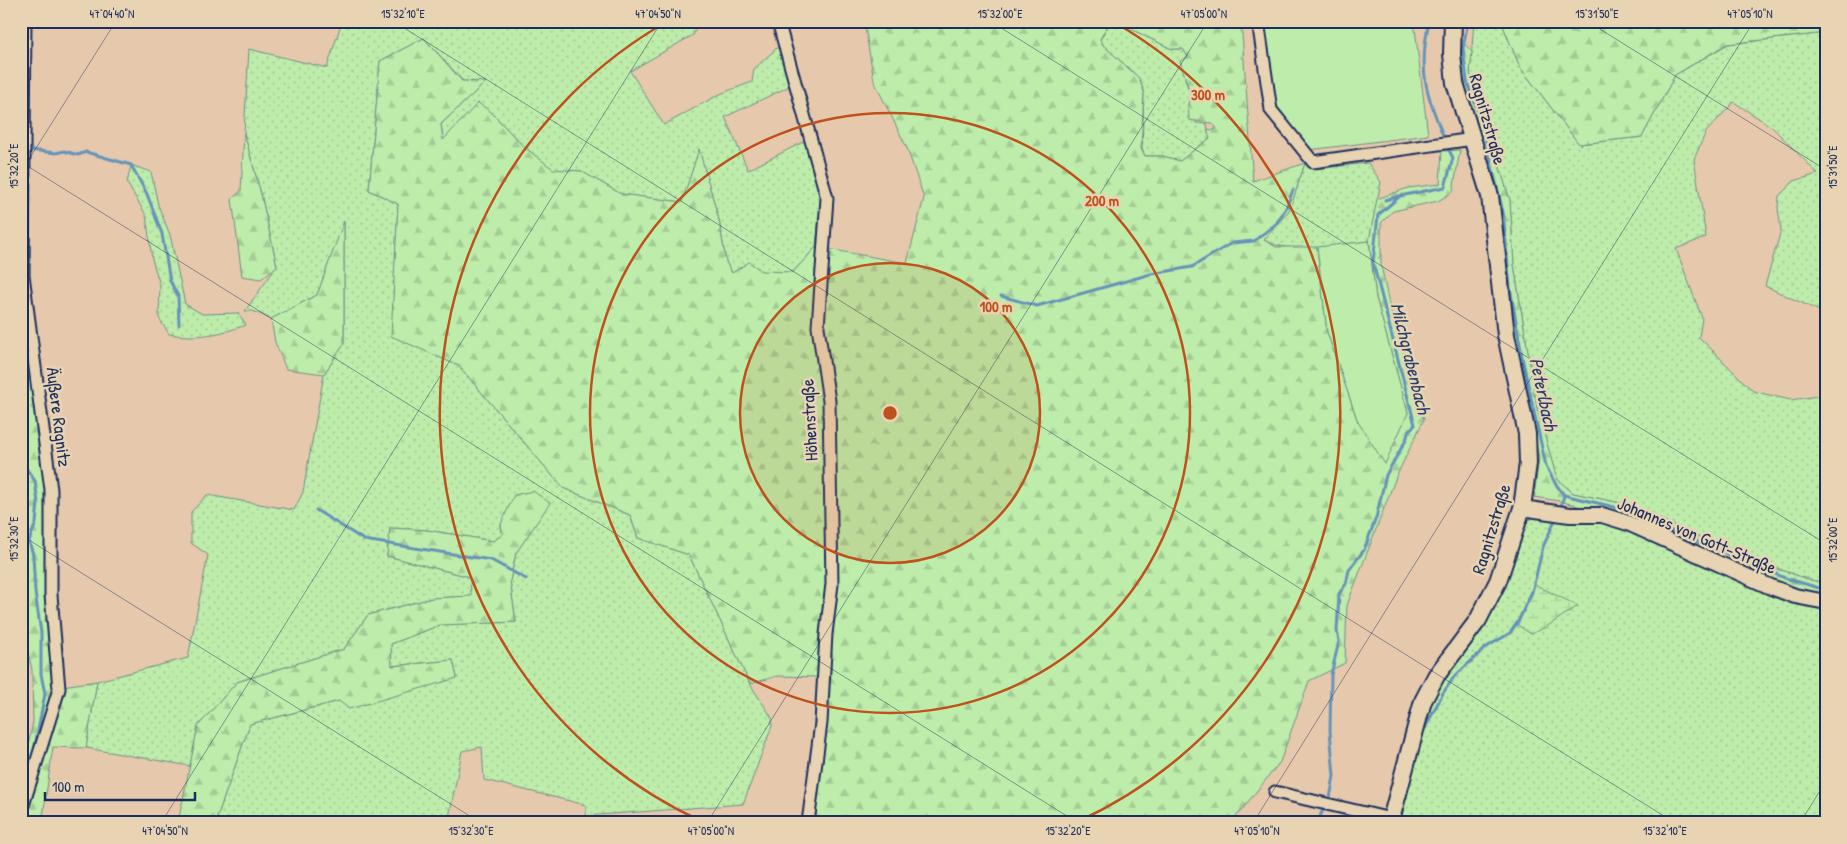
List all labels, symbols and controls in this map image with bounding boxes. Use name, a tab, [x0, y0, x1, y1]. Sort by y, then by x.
text: 47°04'40"N	[90, 5, 134, 22]
text: 15°32'10"E	[381, 5, 426, 22]
text: 47°04'50"N	[635, 5, 681, 22]
text: 15°32'00"E	[978, 5, 1023, 22]
text: 47°05'00"N	[1181, 5, 1227, 22]
text: 15°31'50"E	[1575, 5, 1619, 22]
text: 47°05'10"N	[1727, 5, 1773, 22]
street label: Ragnitzstraße	[1463, 71, 1513, 167]
text: 300 m	[1191, 84, 1225, 105]
text: 15°32'20"E	[5, 143, 22, 189]
text: 15°31'50"E	[1824, 145, 1841, 189]
text: 200 m	[1085, 190, 1119, 211]
text: 100 m	[980, 296, 1012, 317]
water label: Milchgrabenbach	[1385, 300, 1438, 418]
water label: Peterlbach	[1524, 355, 1565, 435]
street label: Äußere Ragnitz	[40, 366, 78, 469]
street label: Höhenstraße	[794, 378, 824, 462]
centre of rings	[881, 404, 899, 422]
street label: Ragnitzstraße	[1465, 481, 1517, 577]
street label: Johannes von Gott-Straße	[1614, 490, 1780, 580]
text: 15°32'30"E	[5, 516, 22, 561]
text: 15°32'00"E	[1824, 517, 1841, 562]
scale bar	[45, 769, 195, 801]
text: 100 m	[52, 776, 85, 797]
text: 47°04'50"N	[142, 822, 188, 839]
text: 15°32'30"E	[449, 822, 494, 839]
text: 47°05'00"N	[688, 822, 734, 839]
text: 15°32'20"E	[1045, 822, 1091, 839]
text: 47°05'10"N	[1234, 822, 1280, 839]
text: 15°32'10"E	[1643, 822, 1688, 839]

